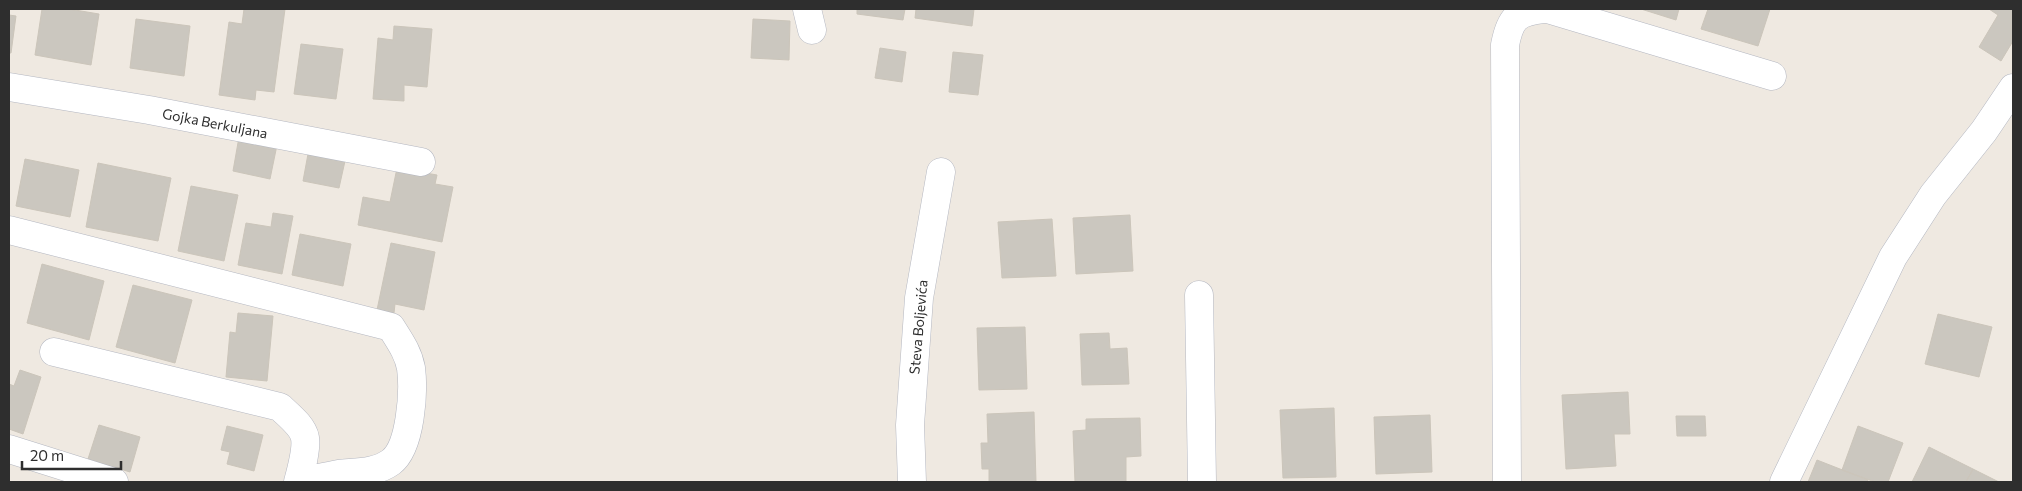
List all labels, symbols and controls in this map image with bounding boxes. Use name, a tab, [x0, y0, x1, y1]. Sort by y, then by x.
street label: Gojka Berkuljana	[161, 104, 269, 142]
street label: Steva Boljevića	[905, 279, 931, 375]
scale bar	[22, 438, 121, 470]
text: 20 m	[30, 446, 64, 464]

